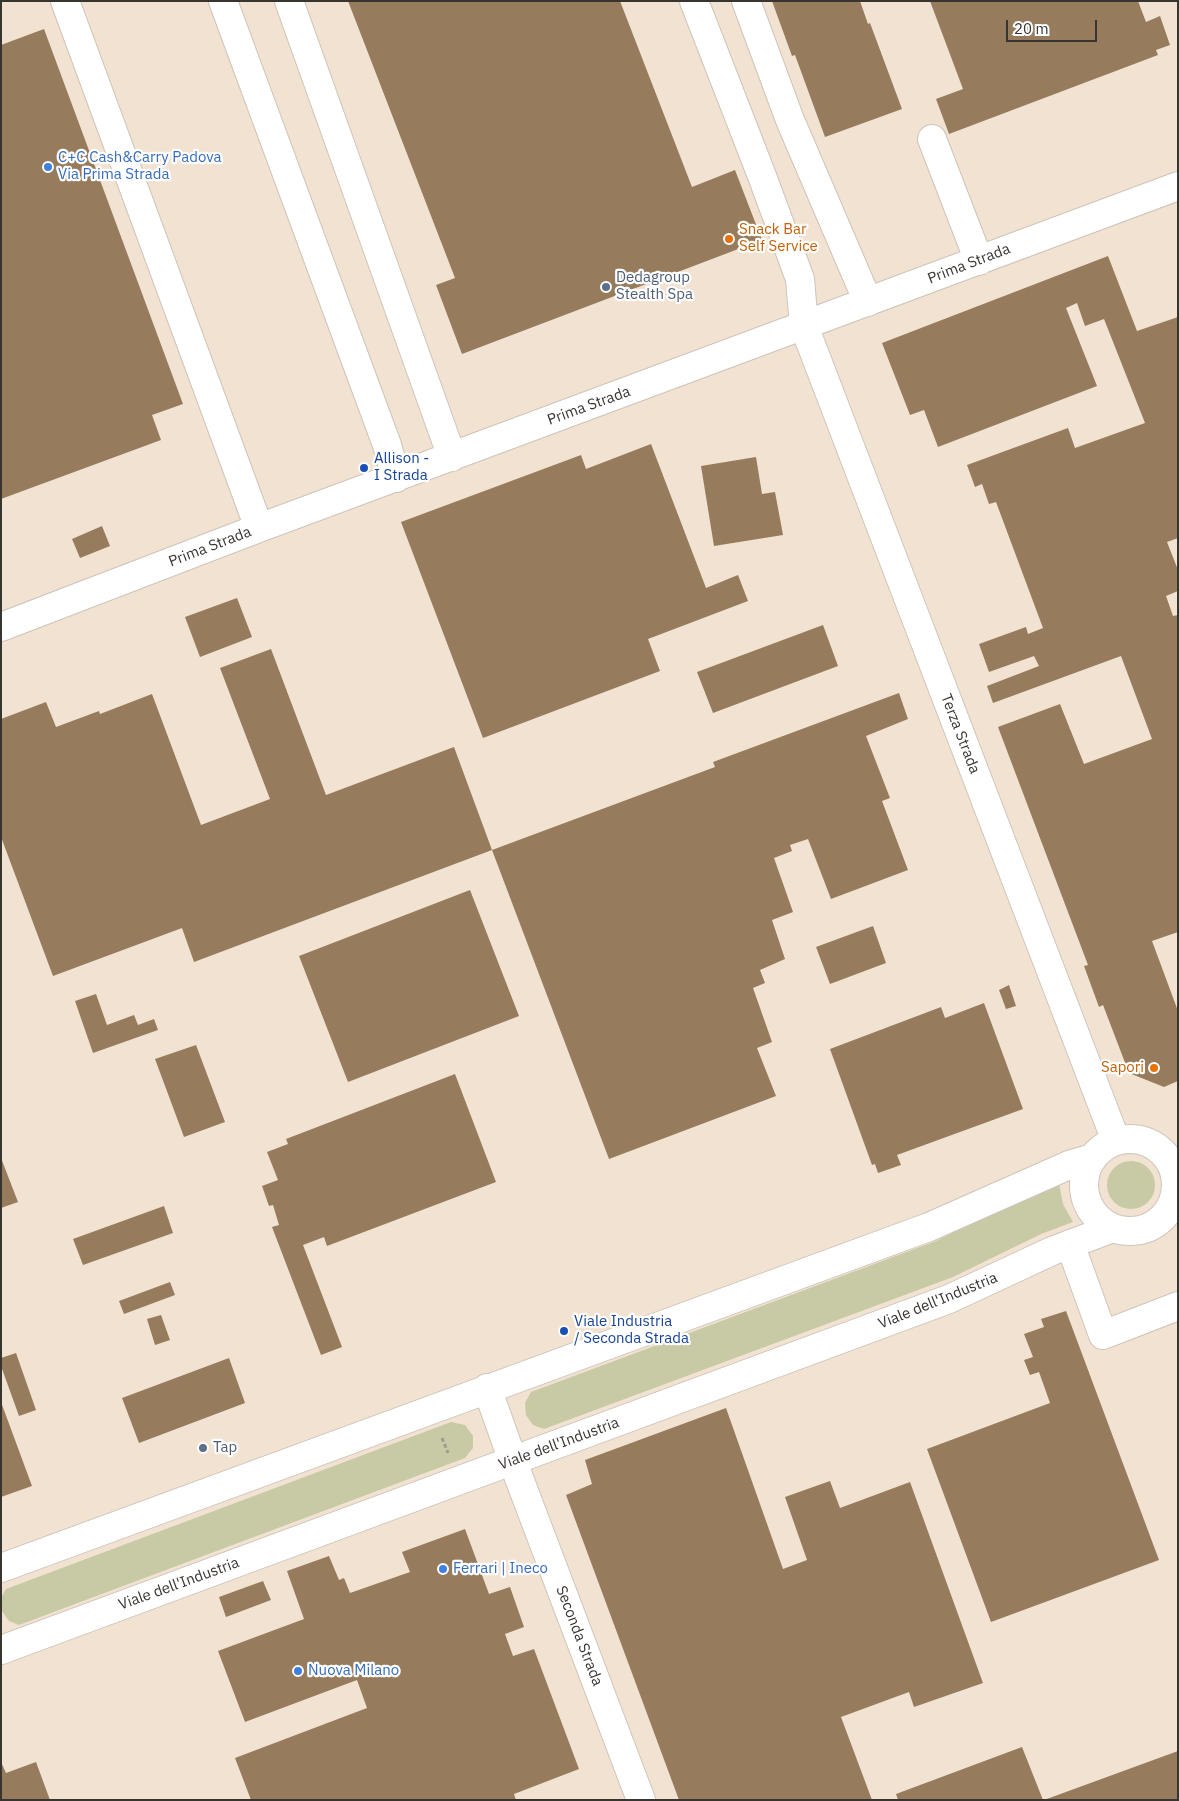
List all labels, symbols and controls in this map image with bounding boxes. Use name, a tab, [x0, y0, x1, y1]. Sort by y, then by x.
scale bar	[1009, 10, 1100, 42]
text: 20 m	[1014, 19, 1049, 38]
place label: C+C Cash&Carry Padova Via Prima Strada	[58, 149, 221, 184]
marker: C+C Cash&Carry Padova Via Prima Strada	[42, 161, 54, 173]
place label: Snack Bar Self Service	[739, 221, 818, 256]
marker: Snack Bar Self Service	[723, 233, 735, 245]
street label: Prima Strada	[925, 240, 1013, 288]
place label: Dedagroup Stealth Spa	[616, 269, 693, 304]
marker: Dedagroup Stealth Spa	[600, 281, 612, 293]
street label: Prima Strada	[545, 383, 633, 429]
place label: Allison - I Strada	[374, 450, 429, 485]
marker: Allison - I Strada	[358, 462, 370, 474]
street label: Prima Strada	[166, 523, 254, 571]
street label: Terza Strada	[937, 692, 983, 776]
place label: Sapori	[1101, 1059, 1144, 1077]
marker: Sapori	[1148, 1062, 1160, 1074]
street label: Viale dell'Industria	[876, 1269, 1000, 1333]
place label: Viale Industria / Seconda Strada	[574, 1313, 689, 1348]
marker: Viale Industria / Seconda Strada	[558, 1325, 570, 1337]
street label: Viale dell'Industria	[496, 1414, 622, 1474]
place label: Tap	[213, 1439, 237, 1457]
marker: Tap	[197, 1442, 209, 1454]
street label: Viale dell'Industria	[116, 1554, 242, 1614]
place label: Ferrari | Ineco	[453, 1560, 548, 1578]
marker: Ferrari | Ineco	[437, 1563, 449, 1575]
street label: Seconda Strada	[552, 1583, 606, 1689]
place label: Nuova Milano	[308, 1662, 399, 1680]
marker: Nuova Milano	[292, 1665, 304, 1677]

